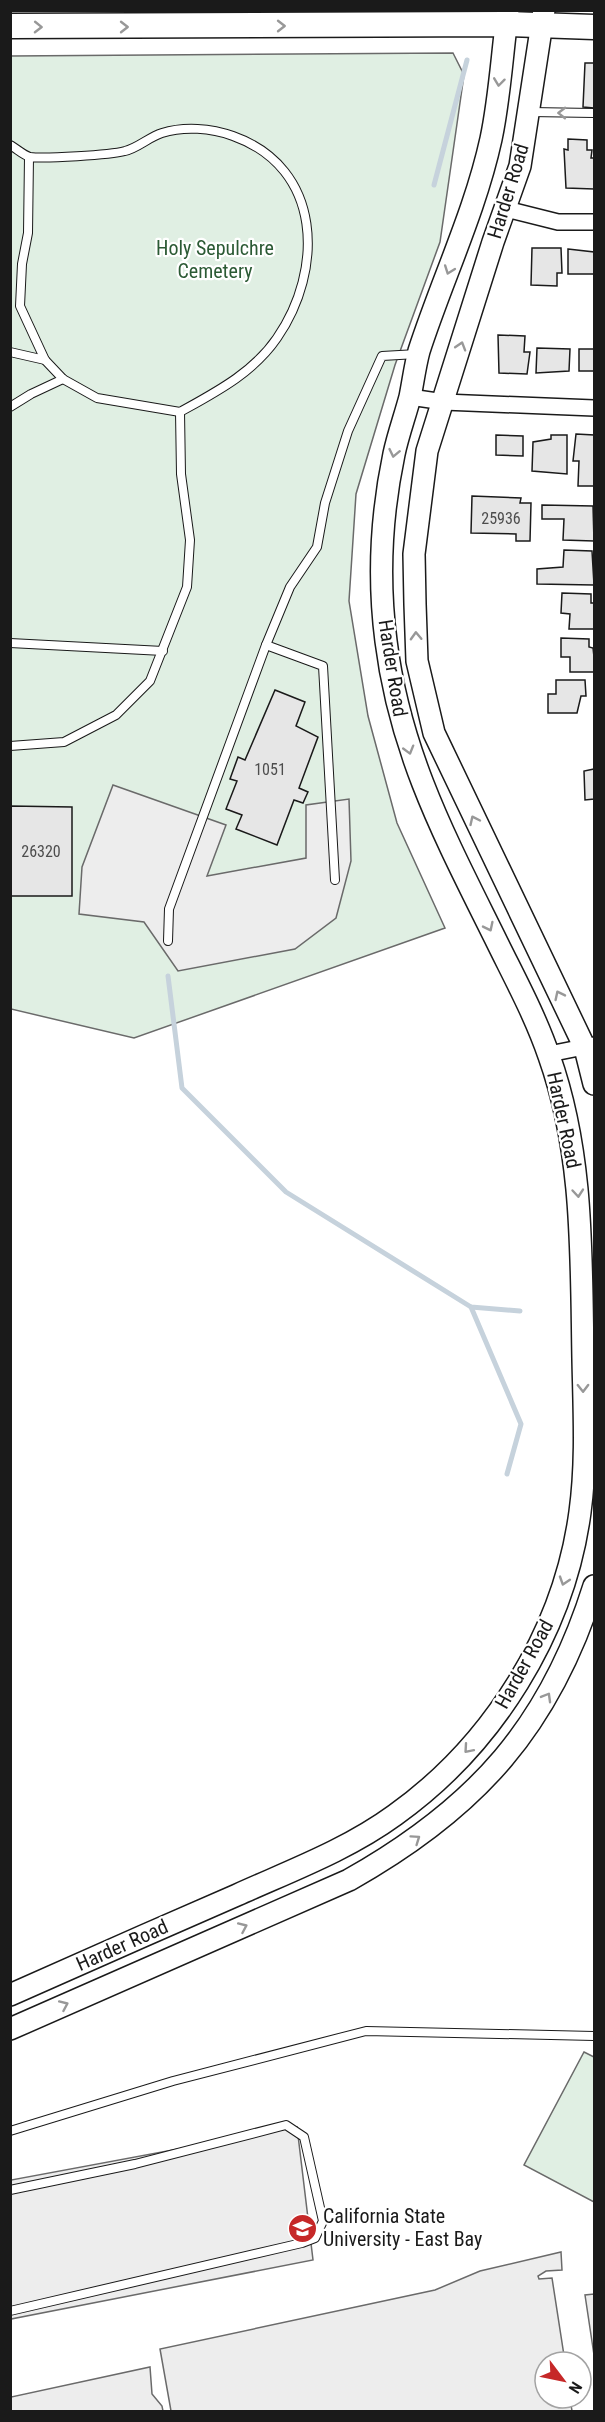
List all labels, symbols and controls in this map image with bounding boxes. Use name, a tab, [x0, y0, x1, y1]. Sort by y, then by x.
one-way arrow	[34, 20, 43, 33]
one-way arrow	[276, 20, 285, 32]
one-way arrow	[120, 21, 129, 33]
one-way arrow	[493, 77, 506, 86]
one-way arrow	[558, 107, 567, 119]
street label: Harder Road	[482, 141, 534, 241]
park label: Holy Sepulchre Cemetery	[156, 236, 274, 283]
one-way arrow	[444, 264, 457, 275]
one-way arrow	[454, 341, 466, 352]
one-way arrow	[388, 448, 401, 458]
house number: 25936	[481, 509, 521, 528]
street label: Harder Road	[373, 618, 413, 718]
one-way arrow	[410, 631, 423, 640]
one-way arrow	[402, 744, 414, 755]
house number: 1051	[254, 760, 286, 779]
one-way arrow	[470, 815, 482, 826]
house number: 26320	[21, 842, 61, 861]
one-way arrow	[482, 921, 494, 932]
one-way arrow	[555, 991, 566, 1002]
street label: Harder Road	[542, 1070, 586, 1170]
one-way arrow	[571, 1188, 584, 1197]
one-way arrow	[577, 1383, 589, 1392]
one-way arrow	[559, 1575, 571, 1586]
street label: Harder Road	[490, 1615, 558, 1713]
one-way arrow	[540, 1693, 552, 1703]
one-way arrow	[465, 1742, 476, 1753]
one-way arrow	[409, 1835, 420, 1846]
street label: Harder Road	[72, 1914, 172, 1976]
one-way arrow	[236, 1922, 247, 1934]
one-way arrow	[58, 2001, 69, 2013]
place label: California State University - East Bay	[323, 2204, 482, 2251]
school or university icon: California State University - East Bay	[286, 2212, 318, 2244]
north arrow	[533, 2350, 593, 2410]
text: N	[565, 2378, 586, 2397]

